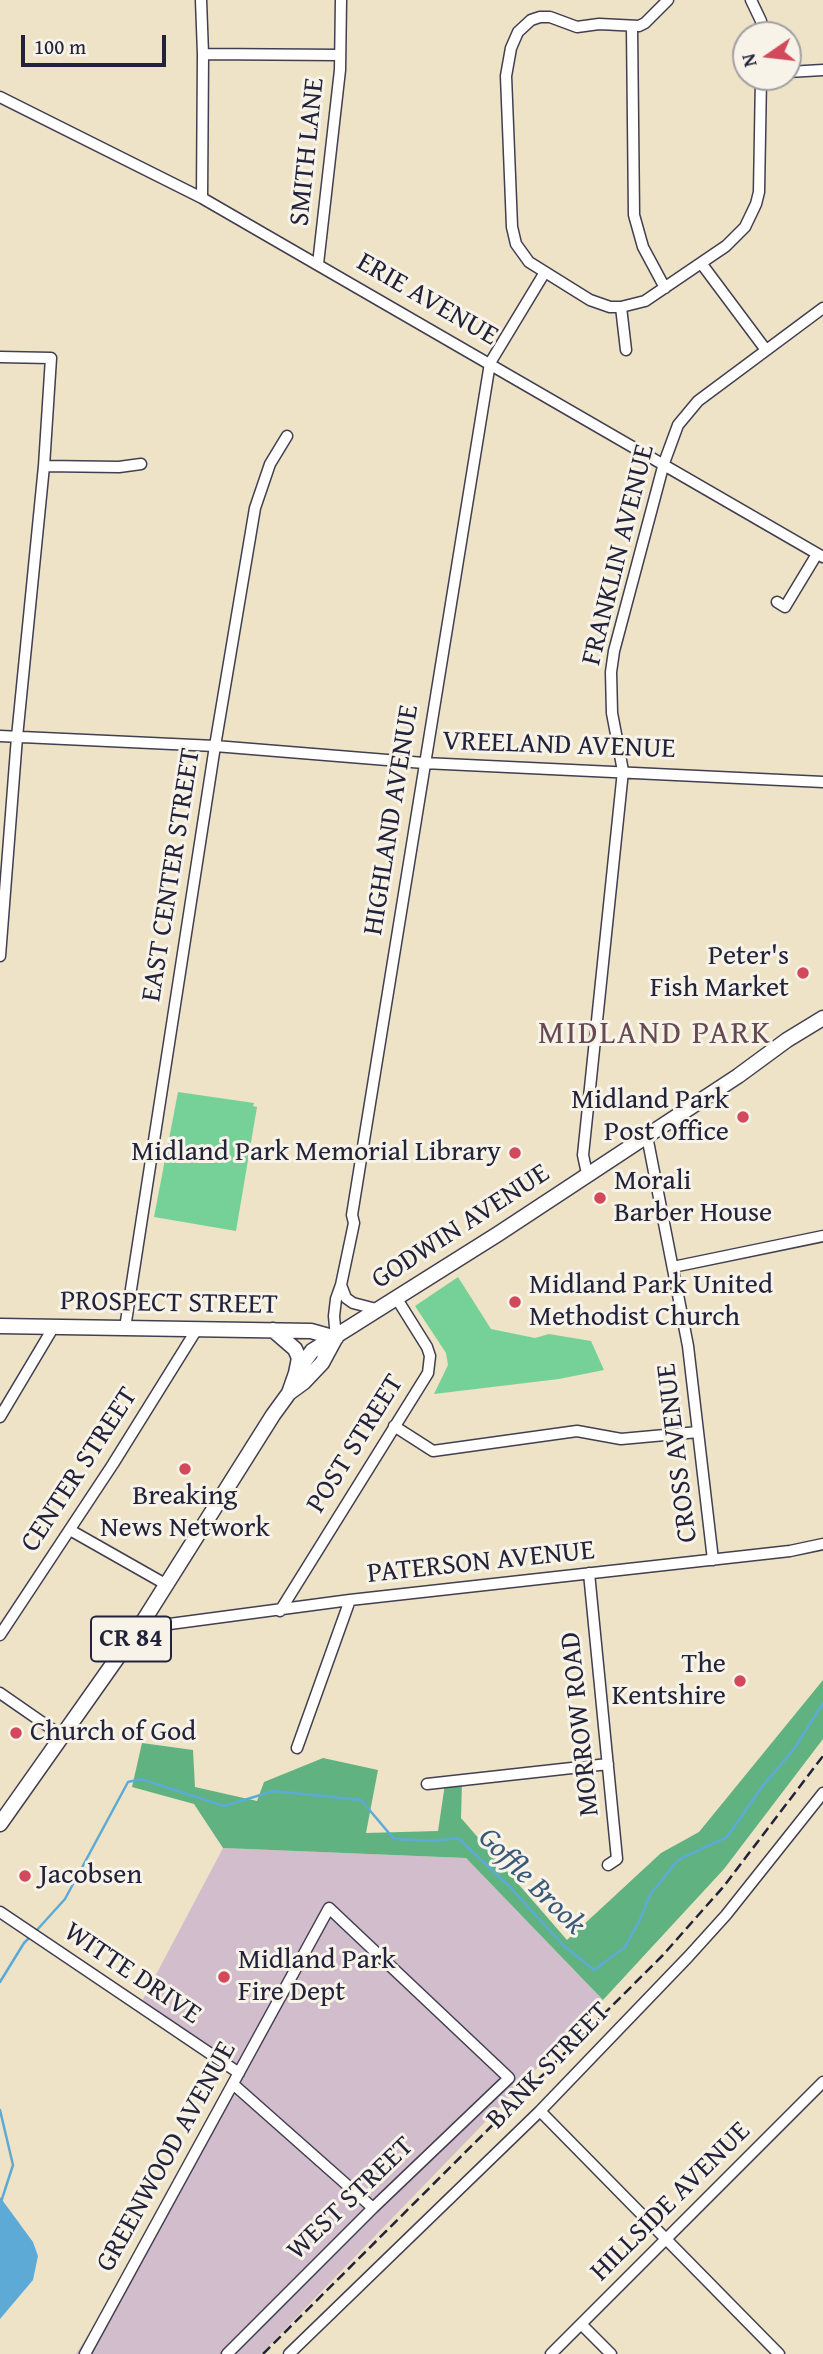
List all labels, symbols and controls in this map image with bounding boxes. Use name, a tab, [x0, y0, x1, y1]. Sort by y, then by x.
scale bar	[24, 21, 170, 65]
north arrow	[732, 21, 802, 91]
text: 100 m	[34, 31, 86, 62]
text: N	[733, 51, 764, 70]
street label: SMITH LANE	[284, 76, 332, 228]
street label: ERIE AVENUE	[350, 246, 504, 354]
street label: FRANKLIN AVENUE	[575, 441, 663, 669]
street label: HIGHLAND AVENUE	[357, 703, 427, 937]
street label: VREELAND AVENUE	[442, 725, 676, 767]
street label: EAST CENTER STREET	[135, 746, 209, 1004]
place label: Peter's Fish Market	[650, 940, 789, 1006]
marker: Peter's Fish Market	[795, 965, 811, 981]
district label: MIDLAND PARK	[540, 1016, 770, 1054]
place label: Midland Park Post Office	[571, 1084, 729, 1150]
marker: Midland Park Post Office	[735, 1109, 751, 1125]
place label: Midland Park Memorial Library	[131, 1136, 501, 1170]
marker: Midland Park Memorial Library	[507, 1145, 523, 1161]
street label: GODWIN AVENUE	[366, 1157, 556, 1297]
place label: Morali Barber House	[614, 1165, 772, 1231]
marker: Morali Barber House	[592, 1190, 608, 1206]
place label: Midland Park United Methodist Church	[529, 1269, 773, 1335]
street label: PROSPECT STREET	[60, 1285, 278, 1323]
marker: Midland Park United Methodist Church	[507, 1294, 523, 1310]
street label: CROSS AVENUE	[650, 1362, 706, 1544]
street label: POST STREET	[300, 1368, 412, 1520]
street label: CENTER STREET	[14, 1381, 146, 1559]
marker: Breaking News Network	[177, 1461, 193, 1477]
place label: Breaking News Network	[100, 1480, 270, 1546]
street label: PATERSON AVENUE	[366, 1534, 596, 1592]
road number: CR 84	[91, 1616, 171, 1662]
street label: MORROW ROAD	[555, 1630, 607, 1818]
place label: The Kentshire	[612, 1648, 726, 1714]
marker: The Kentshire	[732, 1673, 748, 1689]
place label: Church of God	[30, 1716, 196, 1750]
marker: Church of God	[8, 1725, 24, 1741]
water label: Goffle Brook	[470, 1821, 592, 1943]
place label: Jacobsen	[39, 1859, 142, 1893]
marker: Jacobsen	[17, 1868, 33, 1884]
street label: WITTE DRIVE	[57, 1916, 207, 2032]
place label: Midland Park Fire Dept	[238, 1944, 396, 2010]
marker: Midland Park Fire Dept	[216, 1969, 232, 1985]
street label: BANK STREET	[480, 1996, 618, 2136]
street label: GREENWOOD AVENUE	[90, 2036, 244, 2278]
street label: HILLSIDE AVENUE	[584, 2115, 758, 2289]
street label: WEST STREET	[281, 2130, 421, 2268]

